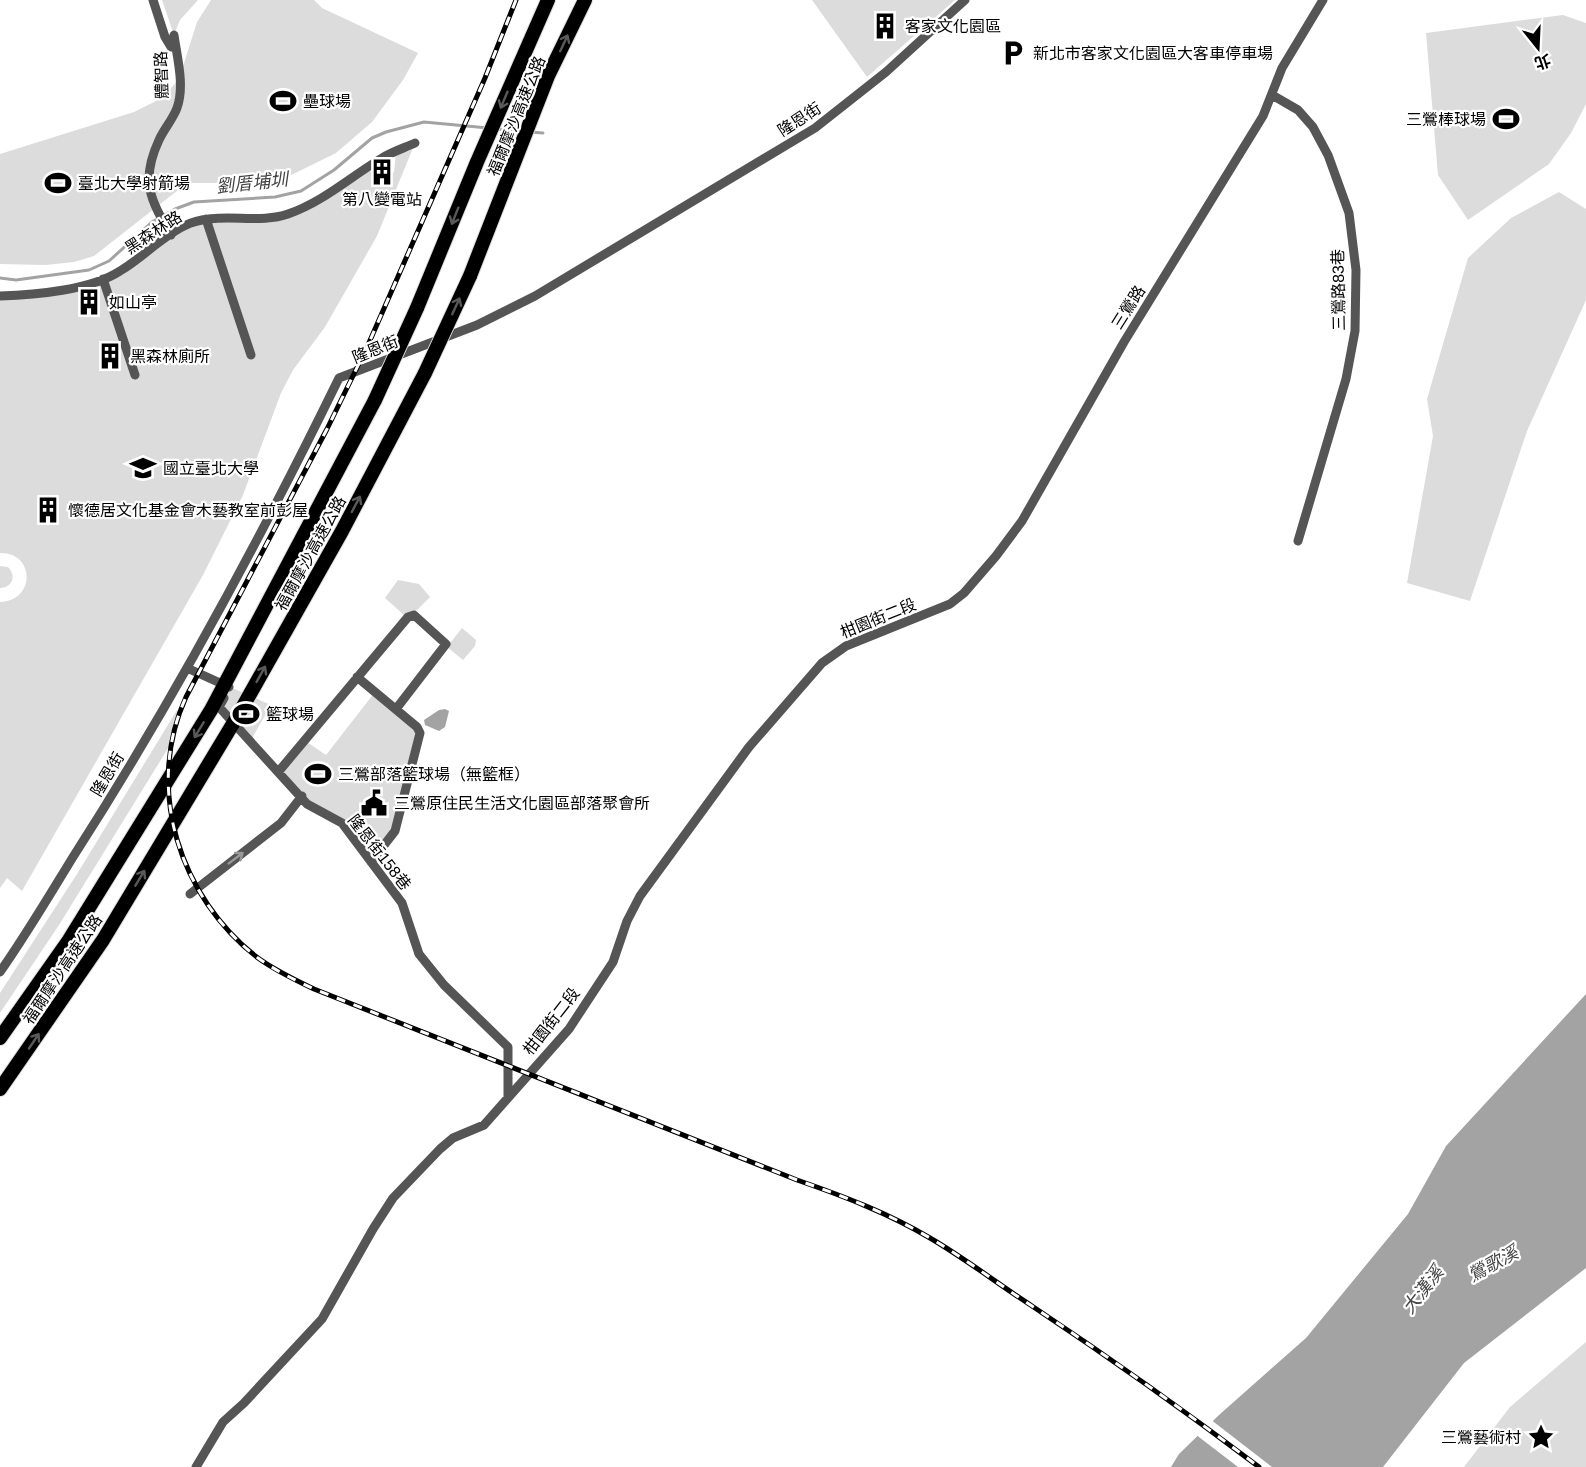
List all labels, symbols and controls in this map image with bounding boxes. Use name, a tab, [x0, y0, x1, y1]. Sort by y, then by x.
building icon: 客家文化園區	[870, 11, 900, 41]
place label: 客家文化園區	[905, 18, 1001, 35]
north arrow	[1508, 18, 1568, 78]
one-way arrow	[559, 34, 571, 52]
parking icon: 新北市客家文化園區大客車停車場	[998, 38, 1028, 68]
place label: 新北市客家文化園區大客車停車場	[1033, 45, 1273, 62]
street label: 體智路	[152, 51, 171, 99]
text: 北	[1532, 51, 1553, 72]
street label: 福爾摩沙高速公路	[485, 54, 548, 179]
sports icon: 壘球場	[268, 86, 298, 116]
one-way arrow	[498, 90, 509, 108]
place label: 壘球場	[303, 93, 351, 110]
street label: 隆恩街	[775, 99, 824, 140]
sports icon: 三鶯棒球場	[1491, 104, 1521, 134]
place label: 三鶯棒球場	[1406, 111, 1486, 128]
building icon: 第八變電站	[367, 157, 397, 187]
sports icon: 臺北大學射箭場	[43, 168, 73, 198]
water label: 劉厝埔圳	[215, 169, 292, 197]
place label: 臺北大學射箭場	[78, 174, 190, 192]
place label: 第八變電站	[342, 191, 422, 208]
one-way arrow	[449, 206, 460, 225]
street label: 黑森林路	[122, 208, 185, 257]
street label: 三鶯路83巷	[1329, 249, 1348, 331]
street label: 三鶯路	[1108, 282, 1148, 332]
building icon: 如山亭	[74, 287, 104, 317]
place label: 如山亭	[109, 294, 157, 311]
one-way arrow	[451, 297, 463, 315]
street label: 隆恩街	[350, 333, 401, 366]
building icon: 黑森林廁所	[95, 341, 125, 371]
place label: 黑森林廁所	[130, 347, 210, 365]
school or university icon: 國立臺北大學	[128, 453, 158, 483]
place label: 國立臺北大學	[163, 460, 259, 477]
street label: 福爾摩沙高速公路	[272, 493, 349, 613]
building icon: 懷德居文化基金會木藝教室前彭屋	[33, 495, 63, 525]
one-way arrow	[351, 495, 362, 513]
place label: 懷德居文化基金會木藝教室前彭屋	[68, 502, 308, 519]
street label: 柑園街二段	[838, 596, 918, 641]
one-way arrow	[255, 666, 267, 683]
sports icon: 籃球場	[231, 699, 261, 729]
place label: 籃球場	[266, 705, 314, 723]
one-way arrow	[192, 721, 204, 738]
street label: 隆恩街	[88, 749, 127, 799]
sports icon: 三鶯部落籃球場（無籃框）	[303, 759, 333, 789]
place label: 三鶯部落籃球場（無籃框）	[338, 765, 530, 783]
public building icon: 三鶯原住民生活文化園區部落聚會所	[359, 788, 389, 818]
place label: 三鶯原住民生活文化園區部落聚會所	[394, 795, 650, 812]
street label: 隆恩街158巷	[345, 811, 414, 893]
one-way arrow	[228, 851, 244, 864]
one-way arrow	[134, 870, 146, 887]
street label: 福爾摩沙高速公路	[20, 911, 105, 1027]
street label: 柑園街二段	[520, 985, 583, 1058]
one-way arrow	[28, 1033, 40, 1050]
water label: 鶯歌溪	[1465, 1241, 1524, 1286]
water label: 大漢溪	[1398, 1260, 1449, 1317]
place icon: 三鶯藝術村	[1526, 1422, 1556, 1452]
place label: 三鶯藝術村	[1441, 1429, 1521, 1446]

